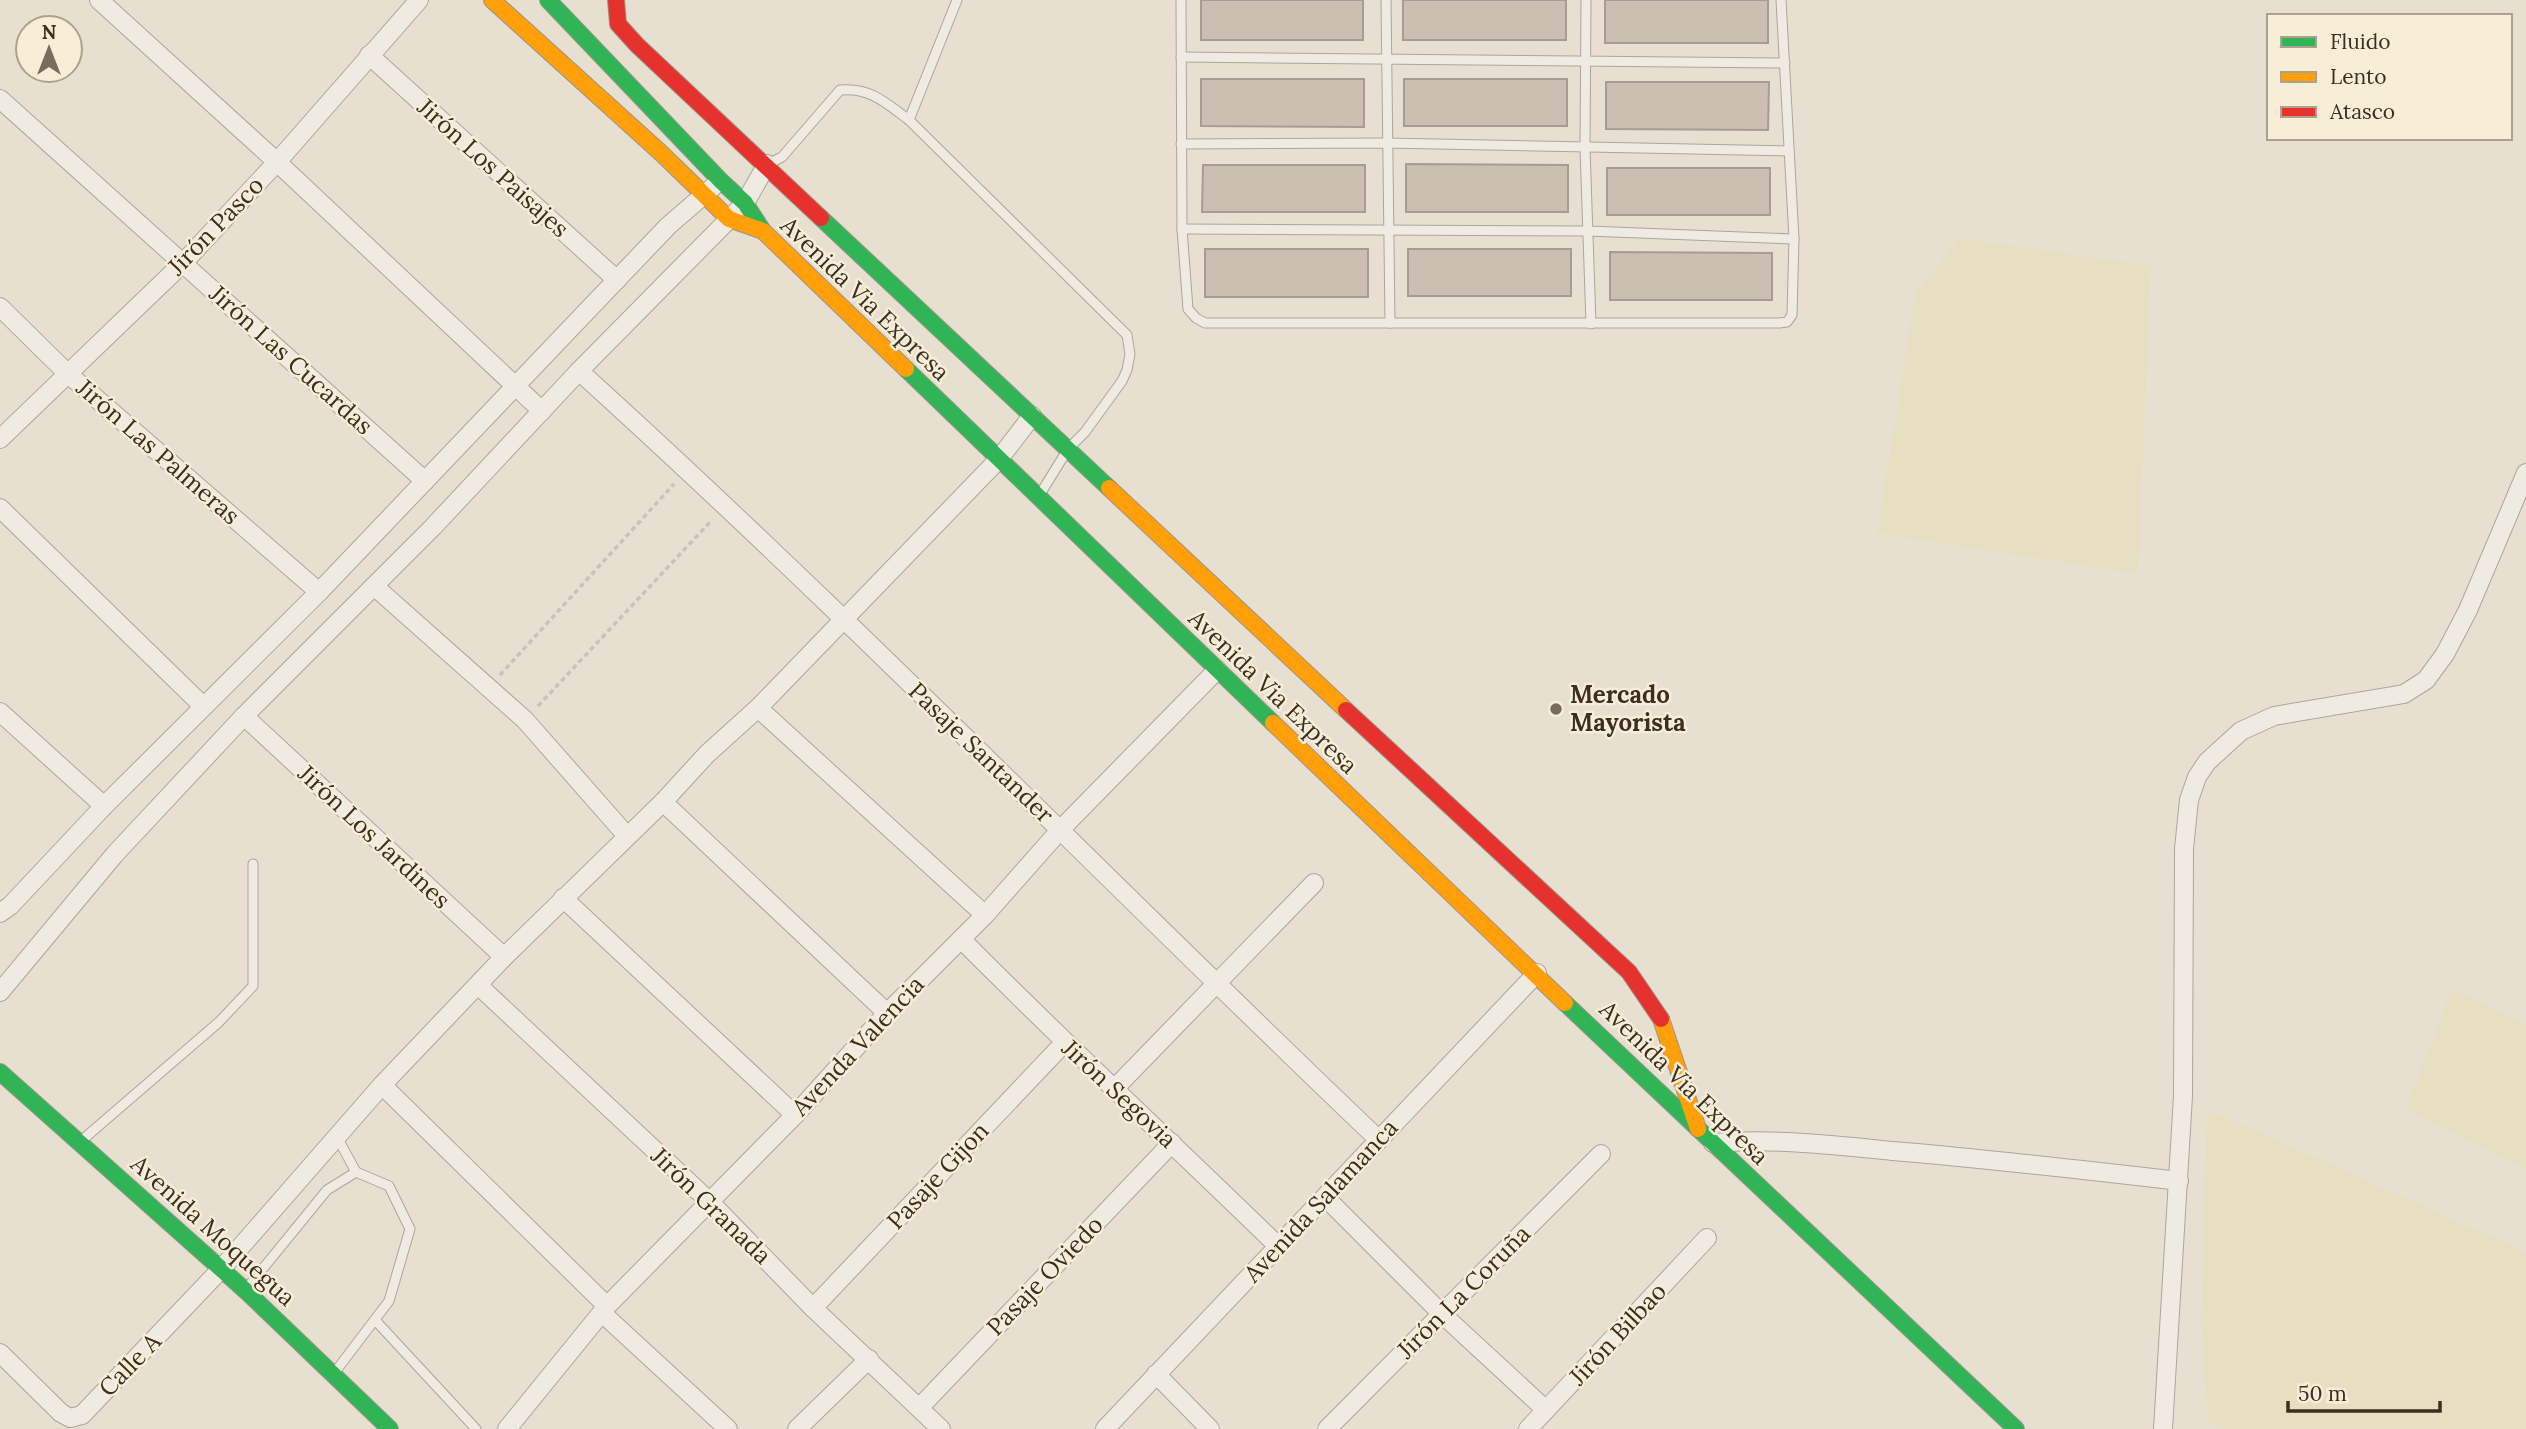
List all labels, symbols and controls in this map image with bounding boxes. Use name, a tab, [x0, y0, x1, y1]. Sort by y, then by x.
north arrow	[14, 14, 84, 84]
legend	[2267, 14, 2512, 140]
text: N	[42, 20, 57, 44]
text: Fluido	[2330, 28, 2391, 55]
text: Lento	[2330, 63, 2387, 90]
street label: Jirón Los Paisajes	[410, 91, 576, 244]
text: Atasco	[2329, 98, 2395, 125]
street label: Jirón Pasco	[160, 170, 270, 282]
street label: Avenida Via Expresa	[774, 209, 956, 387]
street label: Jirón Las Cucardas	[202, 277, 379, 441]
street label: Jirón Las Palmeras	[69, 372, 246, 531]
street label: Avenida Via Expresa	[1182, 602, 1364, 780]
street label: Pasaje Santander	[902, 675, 1061, 830]
place label: Mercado Mayorista	[1570, 679, 1686, 738]
marker: Mercado Mayorista	[1548, 701, 1564, 717]
street label: Jirón Los Jardines	[291, 757, 457, 915]
street label: Avenda Valencia	[784, 969, 931, 1123]
street label: Avenida Via Expresa	[1593, 993, 1775, 1171]
street label: Jirón Segovia	[1055, 1032, 1183, 1155]
street label: Avenida Salamanca	[1236, 1112, 1404, 1290]
street label: Pasaje Gijon	[880, 1115, 995, 1236]
street label: Jirón Granada	[644, 1140, 778, 1271]
street label: Avenida Moquegua	[124, 1148, 302, 1313]
street label: Pasaje Oviedo	[980, 1209, 1110, 1342]
street label: Jirón La Coruña	[1390, 1218, 1537, 1366]
street label: Jirón Bilbao	[1562, 1276, 1673, 1392]
street label: Calle A	[92, 1326, 168, 1403]
scale bar	[2288, 1370, 2440, 1414]
text: 50 m	[2298, 1380, 2347, 1407]

